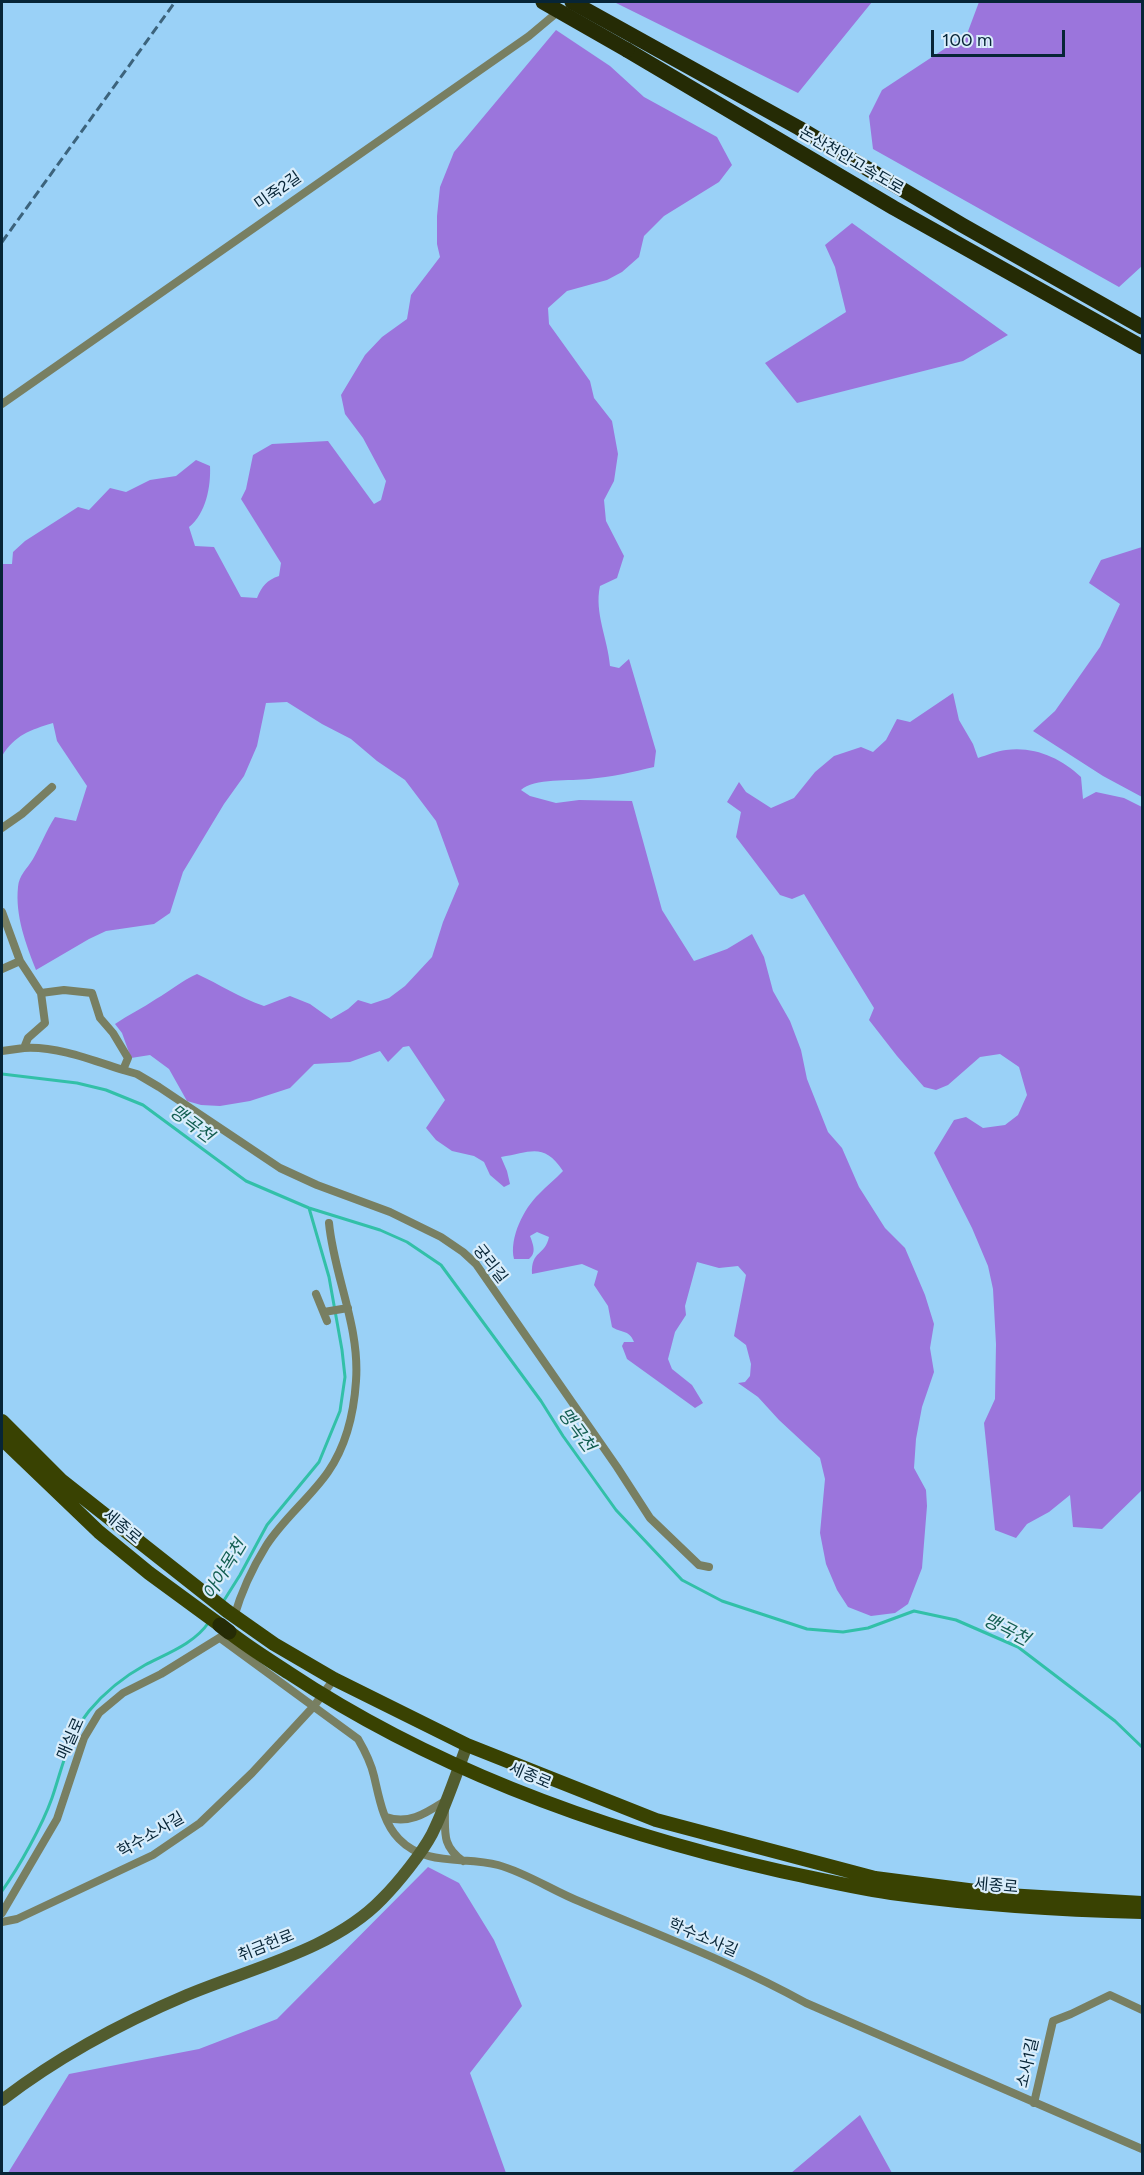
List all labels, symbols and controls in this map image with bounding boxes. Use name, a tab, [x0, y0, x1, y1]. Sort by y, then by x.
scale bar	[934, 18, 1068, 56]
text: 100 m	[942, 29, 992, 51]
street label: 논산천안고속도로	[795, 123, 907, 199]
street label: 미죽2길	[251, 168, 305, 214]
water label: 맹곡천	[165, 1100, 217, 1148]
street label: 궁리길	[469, 1241, 511, 1287]
water label: 맹곡천	[553, 1404, 599, 1456]
street label: 세종로	[99, 1505, 145, 1549]
water label: 아야목천	[199, 1536, 251, 1604]
water label: 맹곡천	[979, 1609, 1033, 1651]
street label: 매실로	[53, 1715, 89, 1763]
street label: 세종로	[506, 1759, 554, 1793]
street label: 학수소사길	[114, 1808, 188, 1862]
street label: 세종로	[973, 1875, 1019, 1897]
street label: 학수소사길	[665, 1915, 741, 1961]
street label: 취금헌로	[235, 1926, 297, 1966]
street label: 소사1길	[1013, 2036, 1043, 2090]

